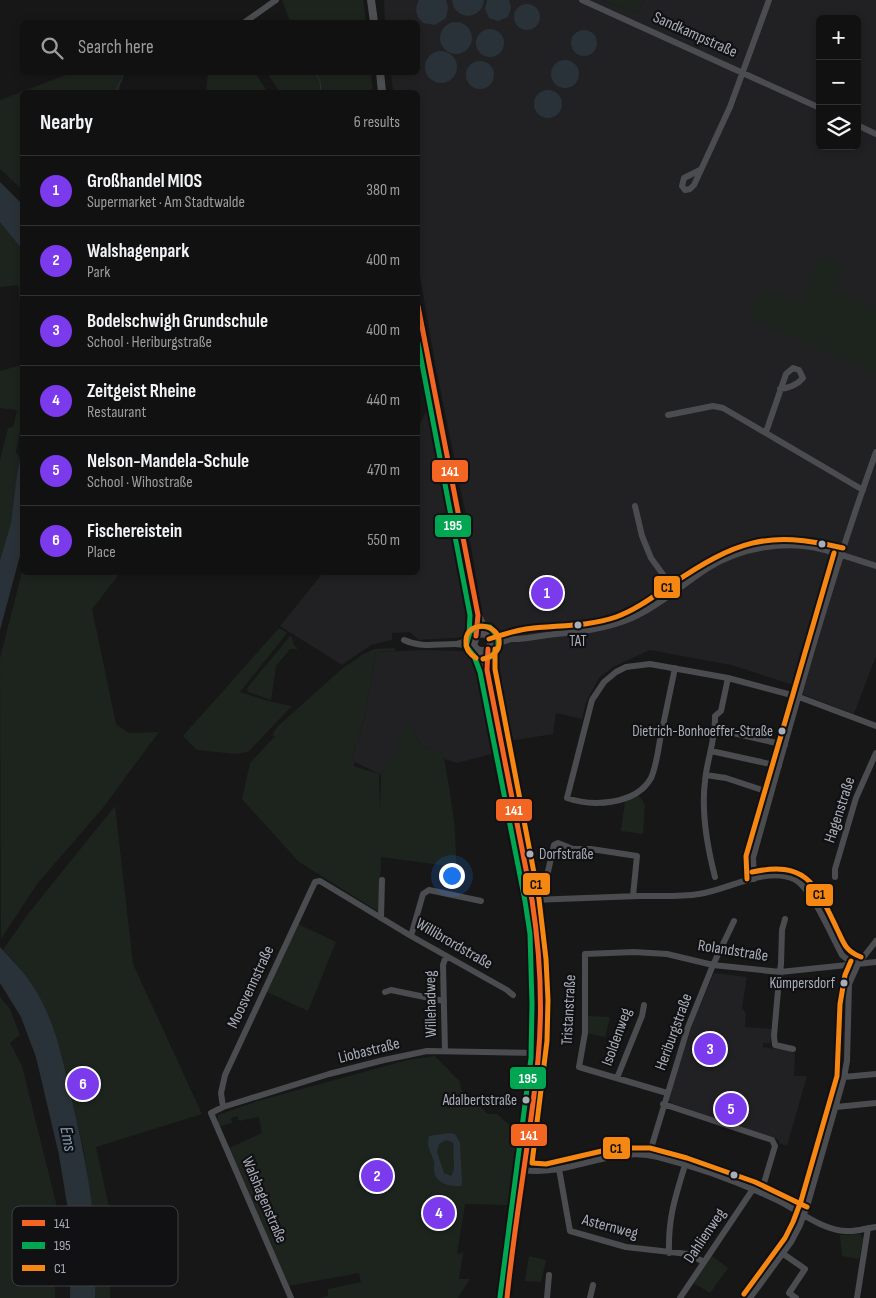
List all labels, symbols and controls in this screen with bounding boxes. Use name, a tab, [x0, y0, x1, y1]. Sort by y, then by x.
street label: Sandkampstraße	[650, 8, 740, 62]
map controls	[816, 15, 861, 150]
button: +	[816, 15, 861, 60]
search box	[20, 20, 420, 75]
icon: search	[38, 34, 66, 62]
text: Search here	[78, 36, 154, 59]
button: −	[816, 60, 861, 105]
button: layers	[816, 105, 861, 150]
text: Nearby	[40, 110, 93, 135]
text: 6 results	[354, 113, 400, 132]
text: Großhandel MIOS	[87, 170, 202, 193]
text: 1	[53, 181, 59, 200]
text: 380 m	[366, 181, 400, 200]
text: Supermarket · Am Stadtwalde	[87, 193, 245, 212]
text: Walshagenpark	[87, 240, 189, 263]
text: 2	[52, 251, 60, 270]
text: 400 m	[366, 251, 400, 270]
text: Park	[87, 263, 110, 282]
text: Bodelschwigh Grundschule	[87, 310, 268, 333]
text: 3	[52, 321, 60, 340]
text: 400 m	[366, 321, 400, 340]
text: School · Heriburgstraße	[87, 333, 212, 352]
text: Zeitgeist Rheine	[87, 380, 196, 403]
text: 4	[52, 391, 60, 410]
text: 440 m	[367, 391, 400, 410]
text: Restaurant	[87, 403, 146, 422]
text: Nelson-Mandela-Schule	[87, 450, 249, 473]
line badge: 141	[431, 459, 469, 483]
text: 5	[52, 461, 60, 480]
text: 470 m	[367, 461, 400, 480]
text: 141	[441, 463, 459, 480]
text: School · Wihostraße	[87, 473, 193, 492]
line badge: 195	[434, 514, 472, 538]
text: 195	[444, 517, 462, 534]
text: Fischereistein	[87, 520, 182, 543]
text: 6	[52, 531, 60, 550]
text: 550 m	[367, 531, 400, 550]
unlabelled marker	[817, 539, 827, 549]
text: Place	[87, 543, 116, 562]
pin: 1	[531, 574, 563, 612]
line badge: C1	[653, 575, 681, 599]
text: C1	[661, 579, 674, 596]
marker: TAT	[573, 620, 583, 630]
place label: TAT	[569, 632, 587, 651]
place label: Dietrich-Bonhoeffer-Straße	[632, 722, 773, 741]
marker: Dietrich-Bonhoeffer-Straße	[777, 726, 787, 736]
street label: Hagenstraße	[820, 775, 860, 845]
line badge: 141	[495, 798, 533, 822]
text: 141	[505, 802, 523, 819]
place label: Dorfstraße	[539, 845, 594, 864]
marker: Dorfstraße	[525, 849, 535, 859]
your location	[439, 863, 465, 889]
line badge: C1	[522, 872, 551, 896]
text: C1	[530, 876, 543, 893]
line badge: C1	[805, 883, 834, 907]
text: C1	[813, 886, 826, 903]
street label: Willibrordstraße	[412, 914, 496, 974]
street label: Rolandstraße	[697, 936, 769, 966]
street label: Moosvennstraße	[224, 943, 278, 1031]
street label: Willehadweg	[421, 970, 441, 1038]
street label: Tristanstraße	[558, 974, 580, 1046]
place label: Kümpersdorf	[769, 974, 836, 993]
marker: Kümpersdorf	[839, 978, 849, 988]
street label: Heriburgstraße	[651, 991, 697, 1073]
street label: Isoldenweg	[598, 1005, 636, 1069]
pin: 3	[694, 1030, 726, 1068]
street label: Liobastraße	[336, 1034, 402, 1068]
pin: 6	[67, 1065, 99, 1103]
line badge: 195	[509, 1066, 547, 1090]
text: 195	[519, 1070, 537, 1087]
pin: 5	[715, 1090, 747, 1128]
place label: Adalbertstraße	[442, 1091, 517, 1110]
marker: Adalbertstraße	[521, 1095, 531, 1105]
line badge: 141	[510, 1123, 548, 1147]
water label: Ems	[55, 1125, 81, 1154]
text: 141	[520, 1127, 538, 1144]
line badge: C1	[602, 1136, 631, 1160]
text: C1	[610, 1140, 623, 1157]
street label: Walshagenstraße	[237, 1154, 291, 1246]
pin: 2	[361, 1157, 393, 1195]
unlabelled marker	[729, 1170, 739, 1180]
pin: 4	[423, 1194, 455, 1232]
street label: Dahlienweg	[680, 1205, 730, 1267]
legend	[12, 1206, 178, 1286]
street label: Asternweg	[579, 1210, 640, 1244]
text: 141	[54, 1215, 70, 1232]
text: 195	[54, 1237, 71, 1254]
text: C1	[54, 1260, 66, 1277]

